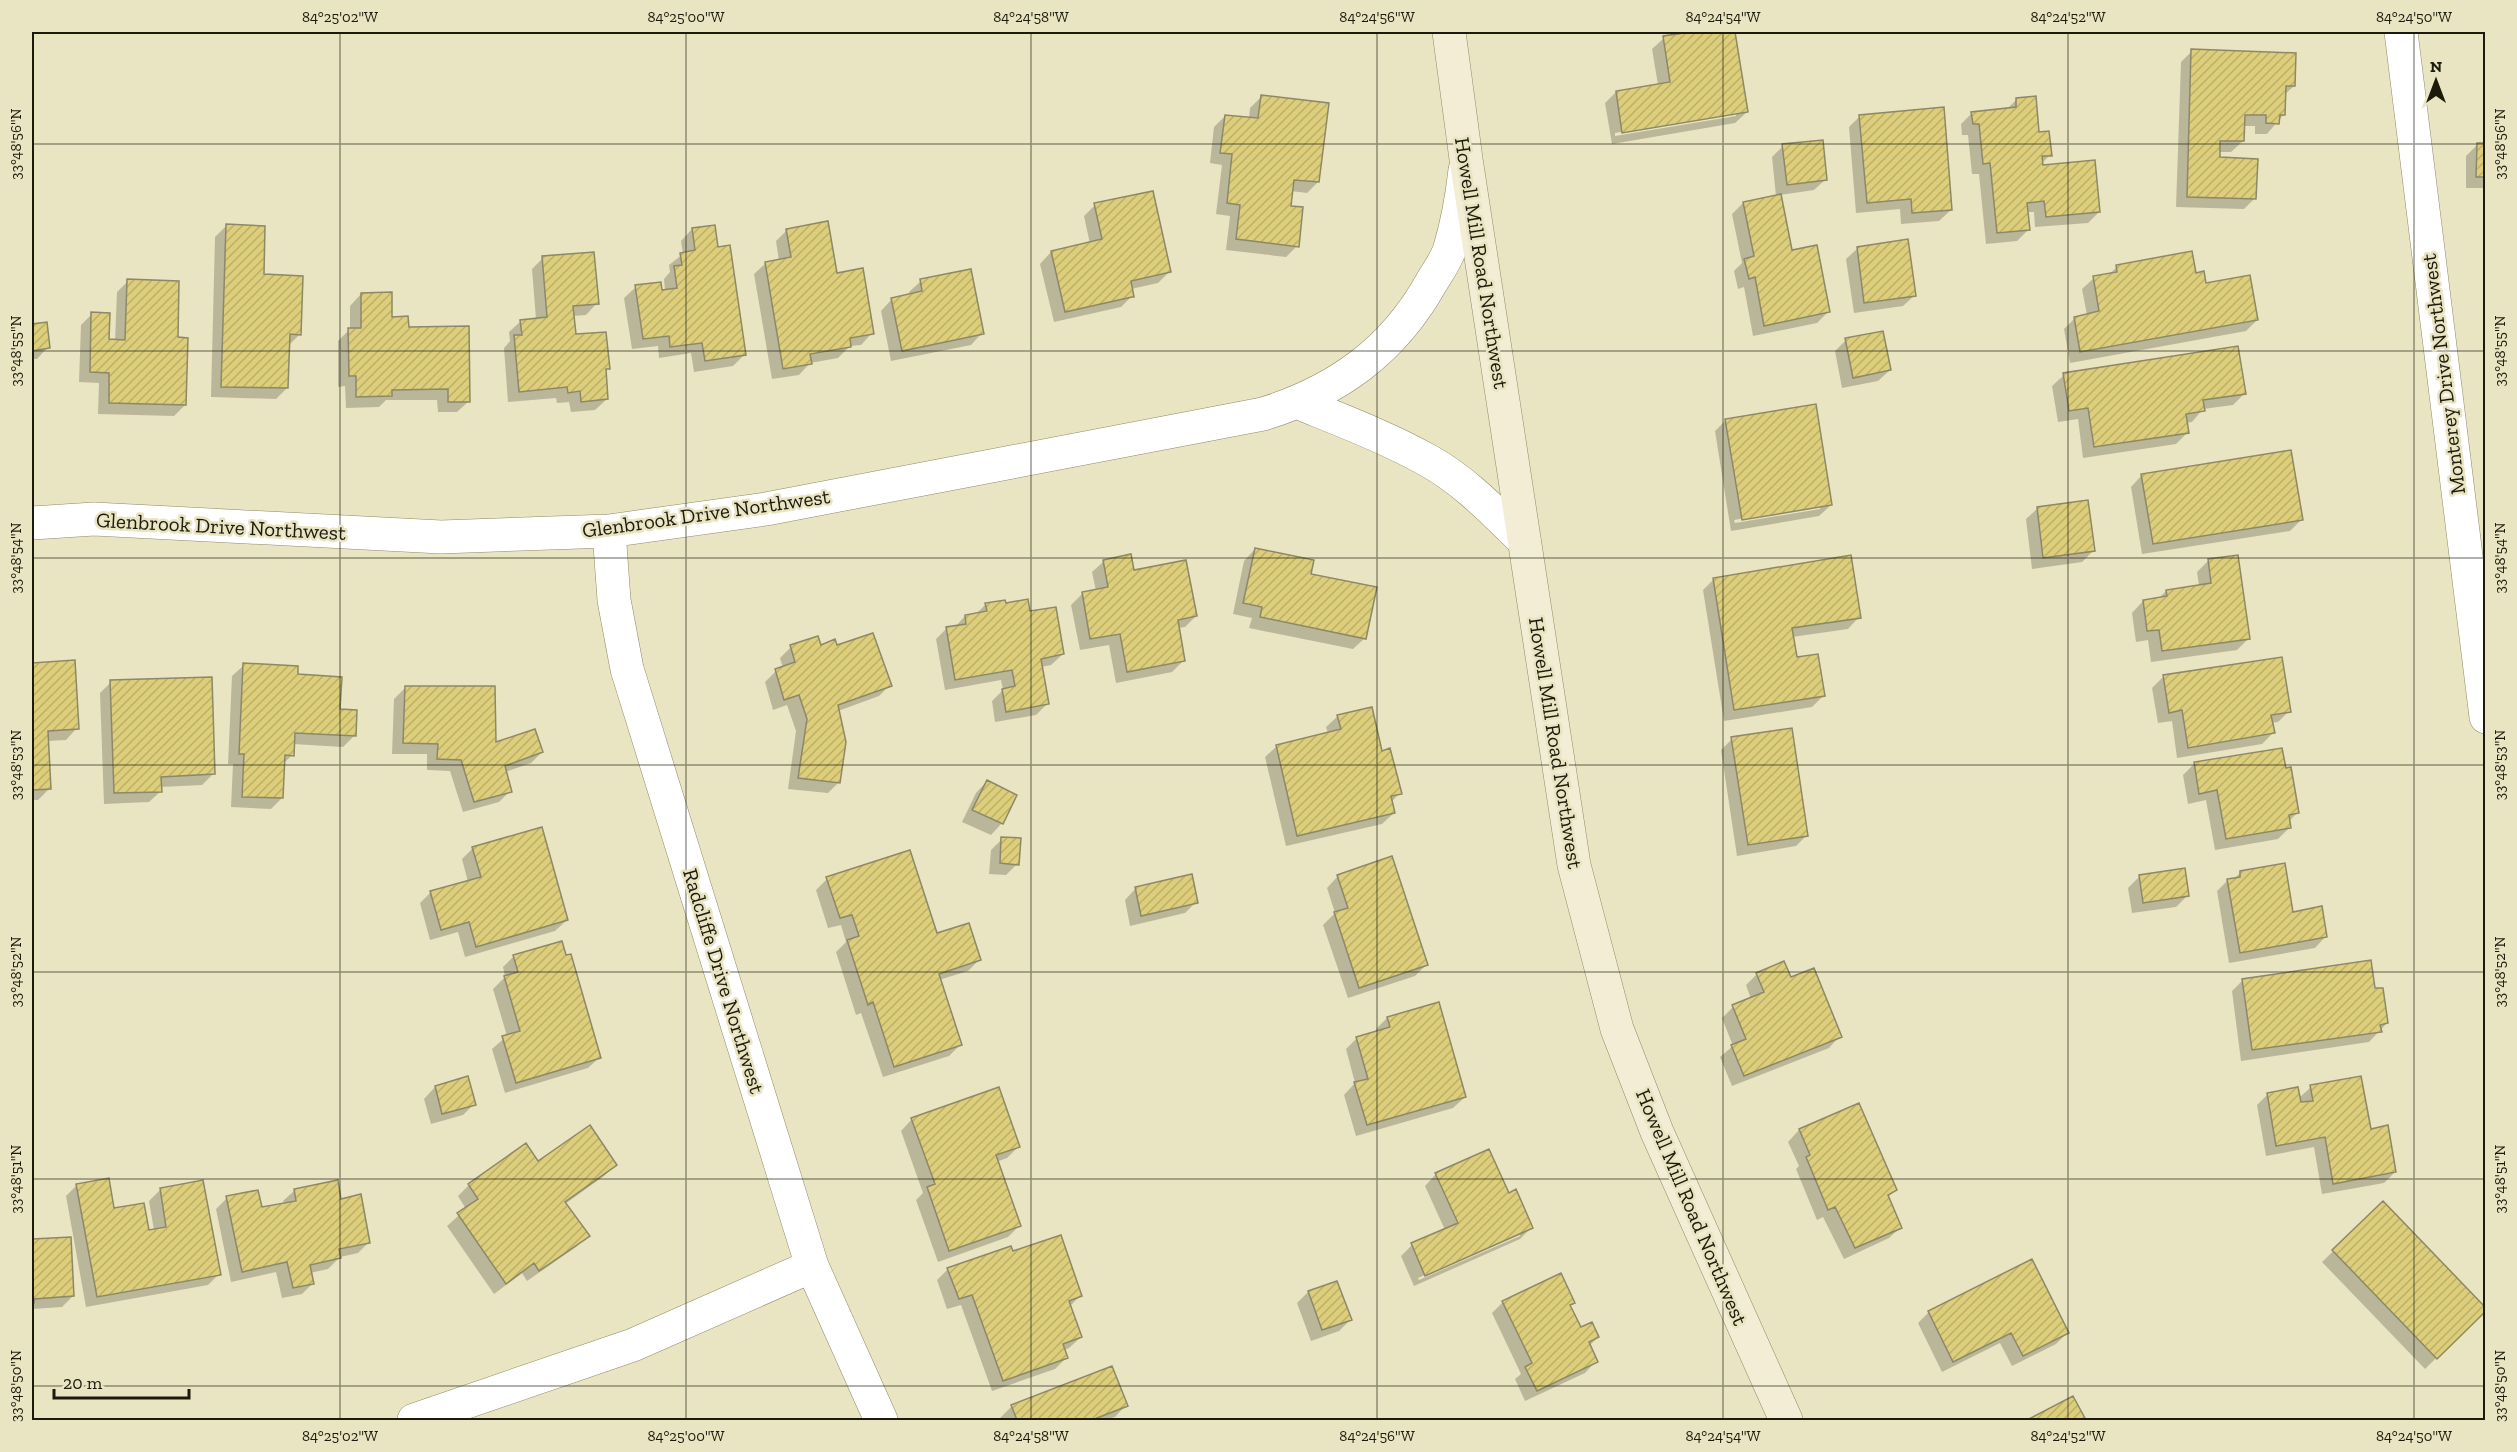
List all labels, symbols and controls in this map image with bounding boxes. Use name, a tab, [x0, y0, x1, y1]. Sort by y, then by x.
text: 84°25'02"W	[302, 8, 378, 26]
text: 84°25'00"W	[648, 8, 724, 26]
text: 84°24'58"W	[993, 8, 1069, 26]
text: 84°24'56"W	[1339, 8, 1415, 26]
text: 84°24'54"W	[1685, 8, 1761, 26]
text: 84°24'52"W	[2030, 8, 2106, 26]
text: 84°24'50"W	[2376, 8, 2452, 26]
north arrow	[2406, 51, 2466, 111]
text: N	[2430, 57, 2442, 76]
text: 33°48'56"N	[7, 108, 25, 180]
text: 33°48'56"N	[2491, 108, 2509, 180]
street label: Howell Mill Road Northwest	[1450, 135, 1514, 391]
street label: Monterey Drive Northwest	[2416, 252, 2470, 496]
text: 33°48'55"N	[7, 315, 25, 387]
text: 33°48'55"N	[2491, 315, 2509, 387]
street label: Glenbrook Drive Northwest	[580, 483, 832, 543]
street label: Glenbrook Drive Northwest	[96, 507, 347, 545]
text: 33°48'54"N	[7, 522, 25, 594]
text: 33°48'54"N	[2491, 522, 2509, 594]
street label: Howell Mill Road Northwest	[1524, 615, 1588, 871]
text: 33°48'53"N	[7, 730, 25, 800]
text: 33°48'53"N	[2491, 730, 2509, 800]
street label: Radcliffe Drive Northwest	[678, 866, 770, 1097]
text: 33°48'52"N	[7, 936, 25, 1008]
text: 33°48'52"N	[2491, 936, 2509, 1008]
street label: Howell Mill Road Northwest	[1631, 1085, 1753, 1329]
text: 33°48'51"N	[7, 1145, 25, 1213]
text: 33°48'51"N	[2491, 1145, 2509, 1213]
text: 33°48'50"N	[7, 1350, 25, 1422]
text: 33°48'50"N	[2491, 1350, 2509, 1422]
scale bar	[54, 1362, 189, 1400]
text: 20 m	[63, 1372, 103, 1394]
text: 84°25'02"W	[302, 1427, 378, 1445]
text: 84°25'00"W	[648, 1427, 724, 1445]
text: 84°24'58"W	[993, 1427, 1069, 1445]
text: 84°24'56"W	[1339, 1427, 1415, 1445]
text: 84°24'54"W	[1685, 1427, 1761, 1445]
text: 84°24'52"W	[2030, 1427, 2106, 1445]
text: 84°24'50"W	[2376, 1427, 2452, 1445]

